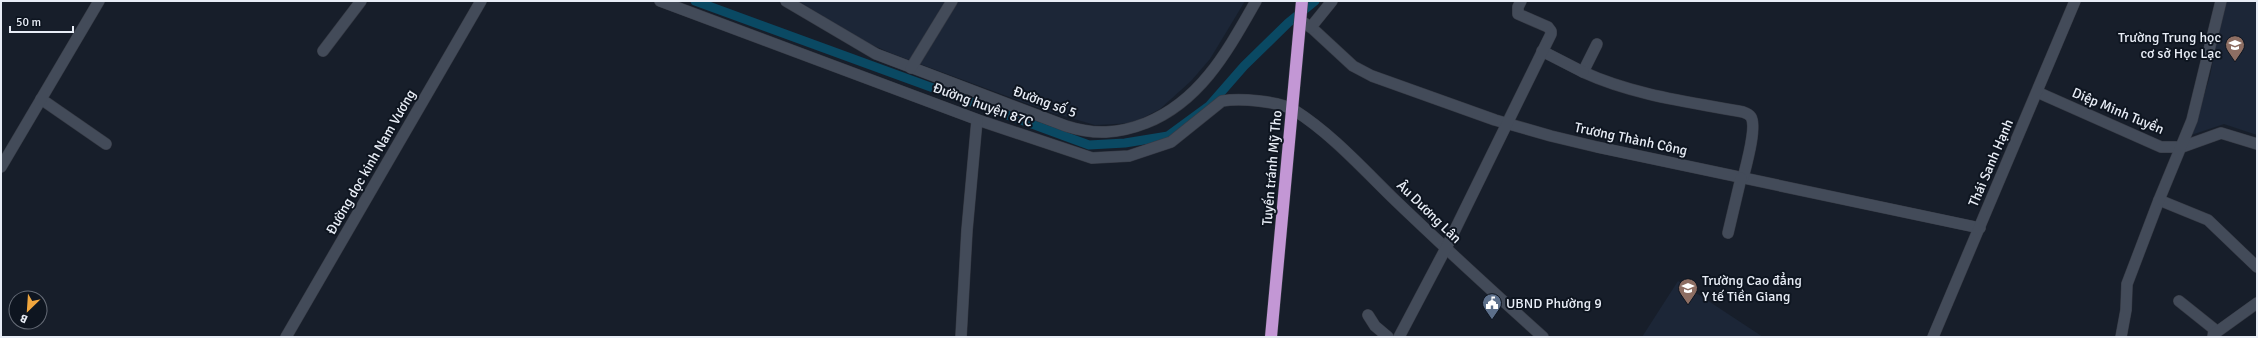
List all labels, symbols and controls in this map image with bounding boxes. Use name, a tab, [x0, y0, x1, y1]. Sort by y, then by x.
scale bar	[10, 8, 73, 34]
text: 50 m	[16, 15, 41, 30]
place label: Trường Trung học cơ sở Học Lạc	[2118, 29, 2221, 62]
school or university icon: Trường Trung học cơ sở Học Lạc	[2224, 34, 2246, 62]
street label: Đường huyện 87C	[931, 79, 1035, 131]
street label: Đường số 5	[1011, 83, 1079, 121]
street label: Diệp Minh Tuyền	[2069, 84, 2167, 138]
street label: Đường dọc kinh Nam Vương	[323, 87, 419, 237]
street label: Tuyến tránh Mỹ Tho	[1258, 110, 1286, 226]
street label: Thái Sanh Hạnh	[1965, 117, 2017, 209]
street label: Trương Thành Công	[1573, 119, 1689, 159]
street label: Âu Dương Lân	[1393, 177, 1465, 247]
place label: Trường Cao đẳng Y tế Tiền Giang	[1702, 272, 1802, 305]
school or university icon: Trường Cao đẳng Y tế Tiền Giang	[1677, 277, 1699, 305]
north arrow	[8, 290, 48, 330]
public building icon: UBND Phường 9	[1481, 292, 1503, 320]
place label: UBND Phường 9	[1506, 295, 1602, 312]
text: B	[18, 311, 30, 326]

